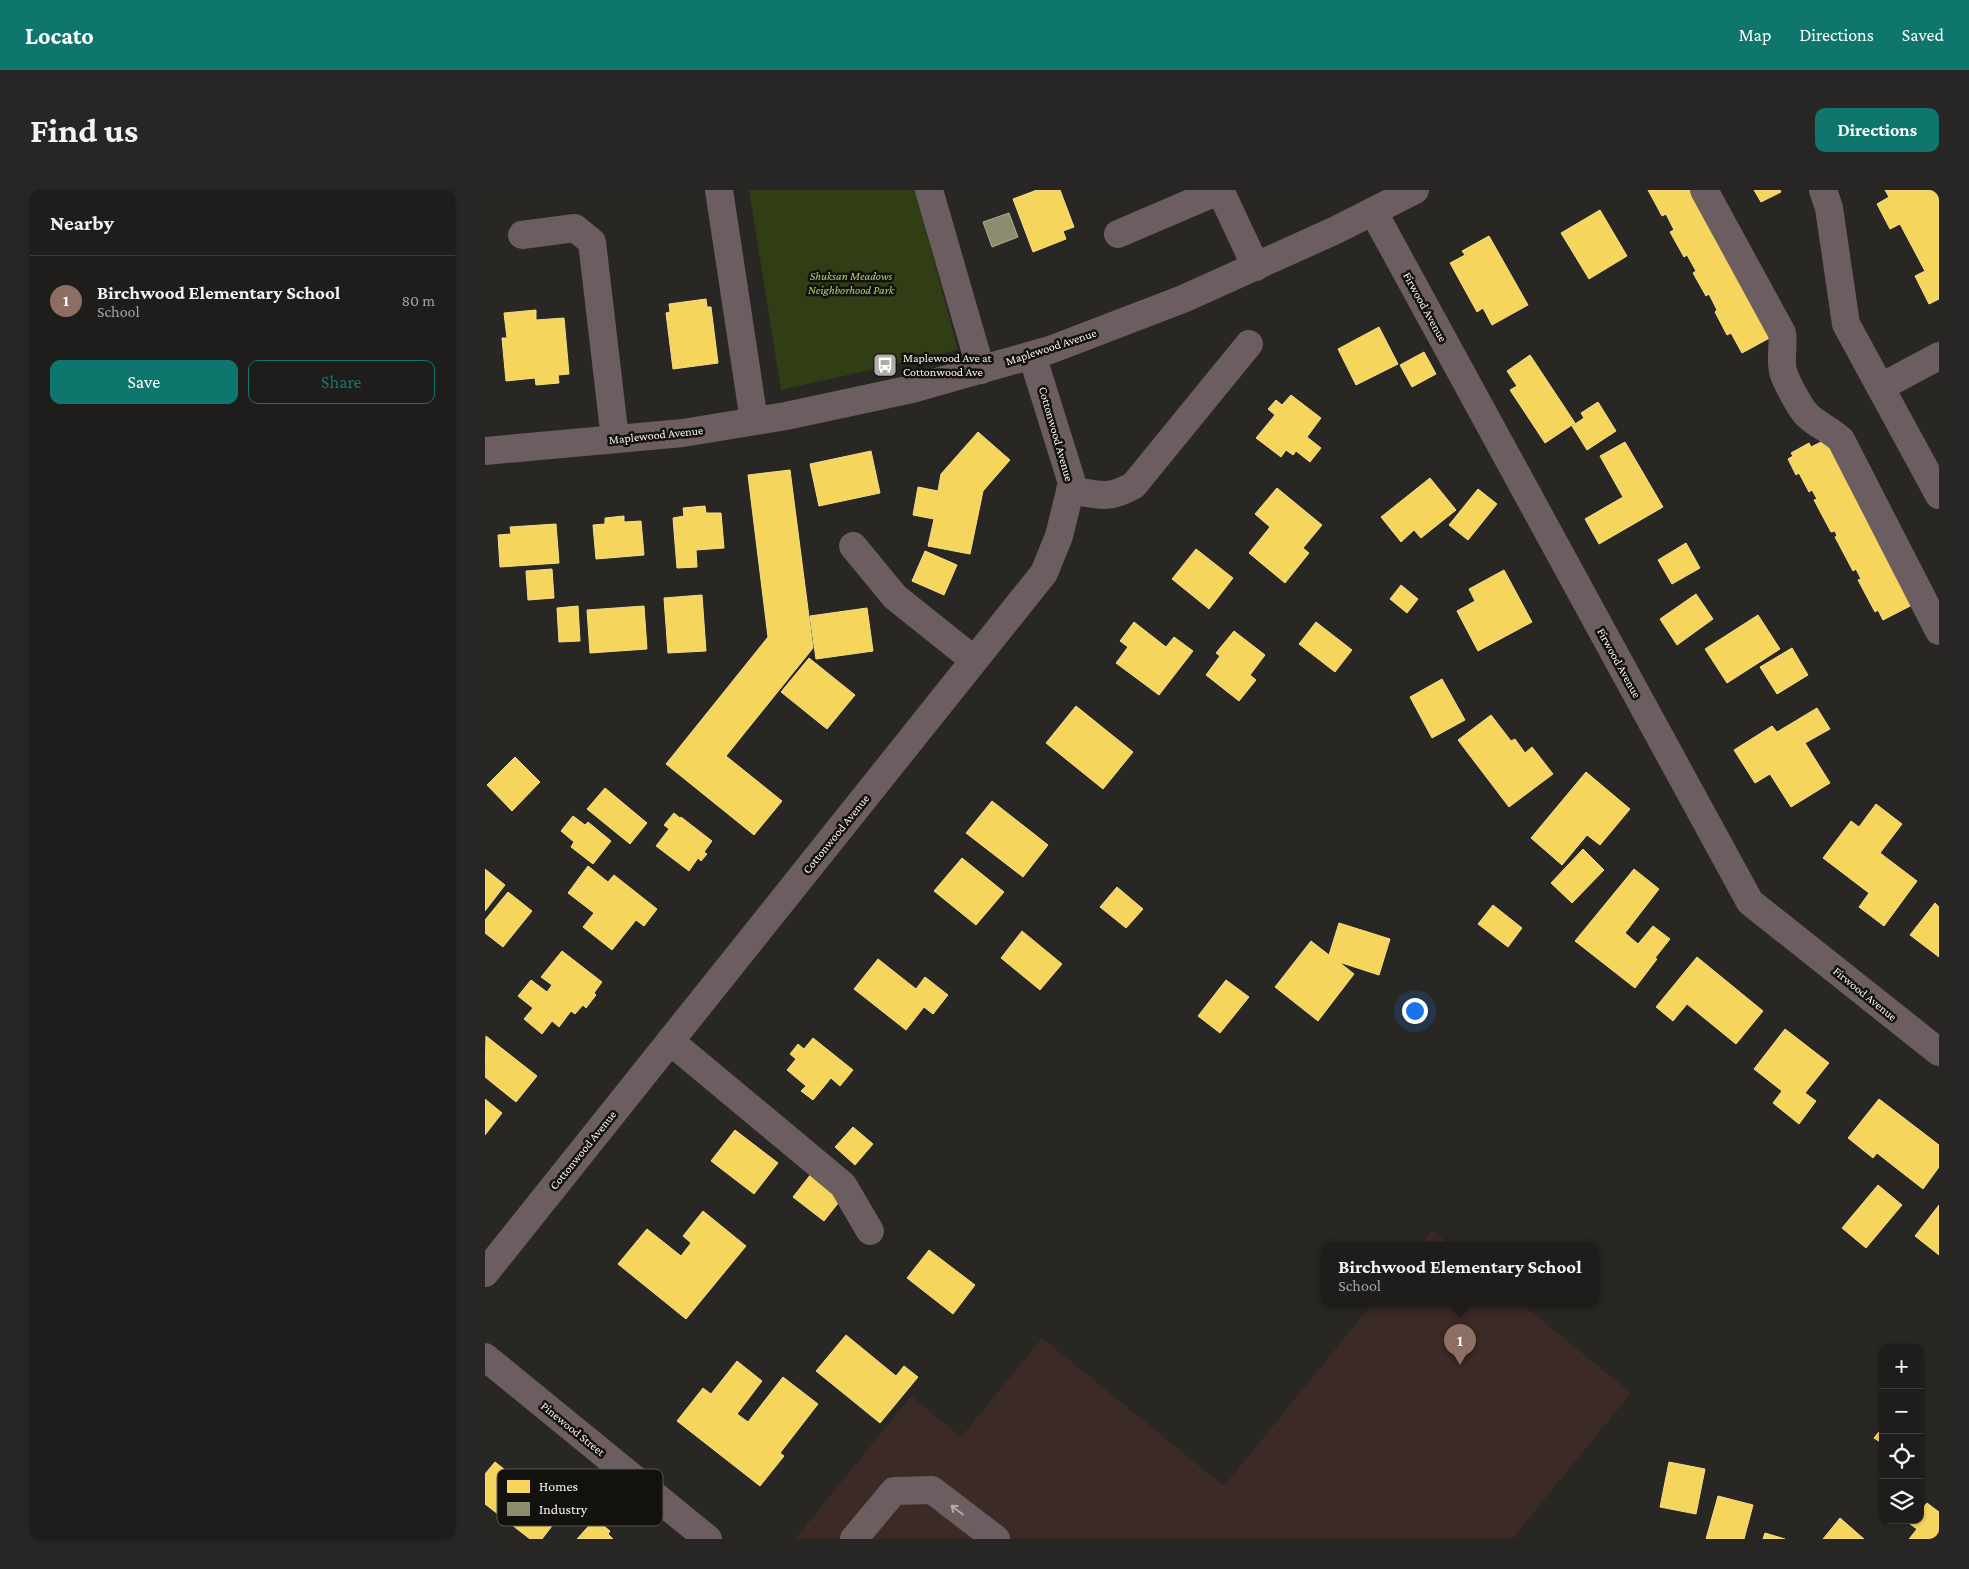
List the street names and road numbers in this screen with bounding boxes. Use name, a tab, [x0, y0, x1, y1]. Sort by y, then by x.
street label: Firwood Avenue	[1400, 270, 1450, 344]
street label: Maplewood Avenue	[1004, 326, 1098, 368]
street label: Cottonwood Avenue	[1036, 385, 1076, 483]
street label: Maplewood Avenue	[608, 423, 704, 447]
street label: Firwood Avenue	[1594, 626, 1644, 700]
street label: Cottonwood Avenue	[800, 792, 872, 876]
street label: Firwood Avenue	[1830, 964, 1900, 1024]
street label: Cottonwood Avenue	[547, 1108, 619, 1192]
street label: Pinewood Street	[538, 1399, 609, 1460]

